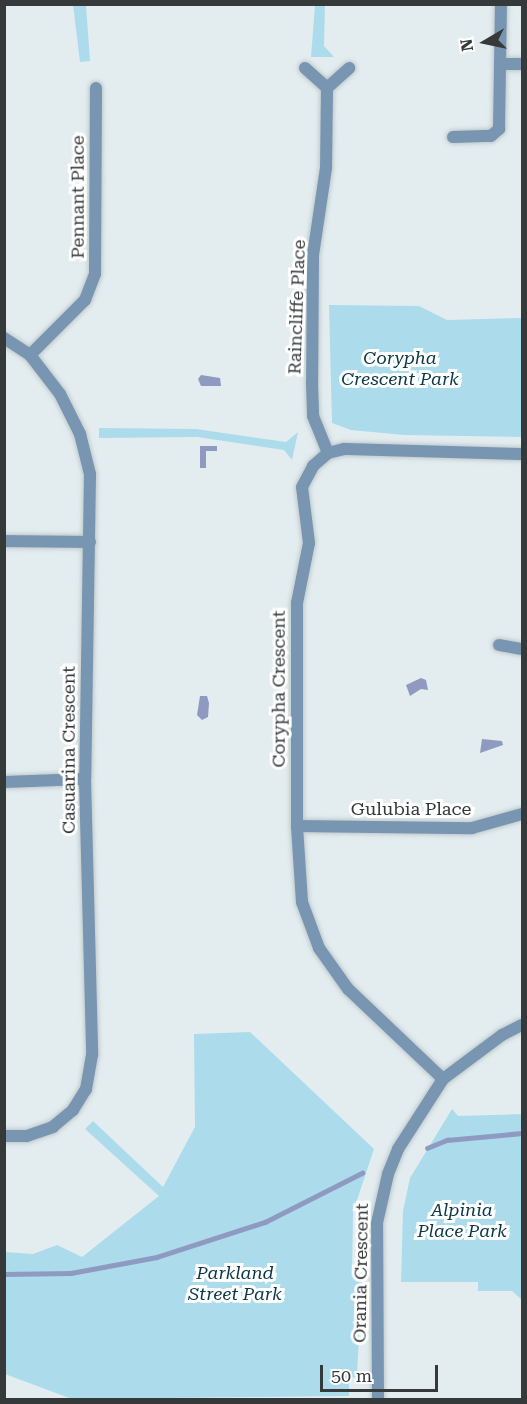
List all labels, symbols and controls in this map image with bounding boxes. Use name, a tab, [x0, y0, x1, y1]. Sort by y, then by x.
north arrow	[455, 12, 515, 72]
text: N	[456, 37, 477, 52]
street label: Pennant Place	[67, 135, 89, 259]
street label: Raincliffe Place	[284, 239, 310, 375]
park label: Corypha Crescent Park	[341, 348, 459, 391]
street label: Corypha Crescent	[268, 610, 290, 768]
street label: Casuarina Crescent	[58, 666, 80, 834]
street label: Gulubia Place	[351, 798, 471, 820]
park label: Alpinia Place Park	[417, 1200, 507, 1242]
street label: Orania Crescent	[349, 1203, 373, 1343]
park label: Parkland Street Park	[188, 1263, 282, 1306]
scale bar	[323, 1353, 442, 1391]
text: 50 m	[331, 1365, 372, 1386]

